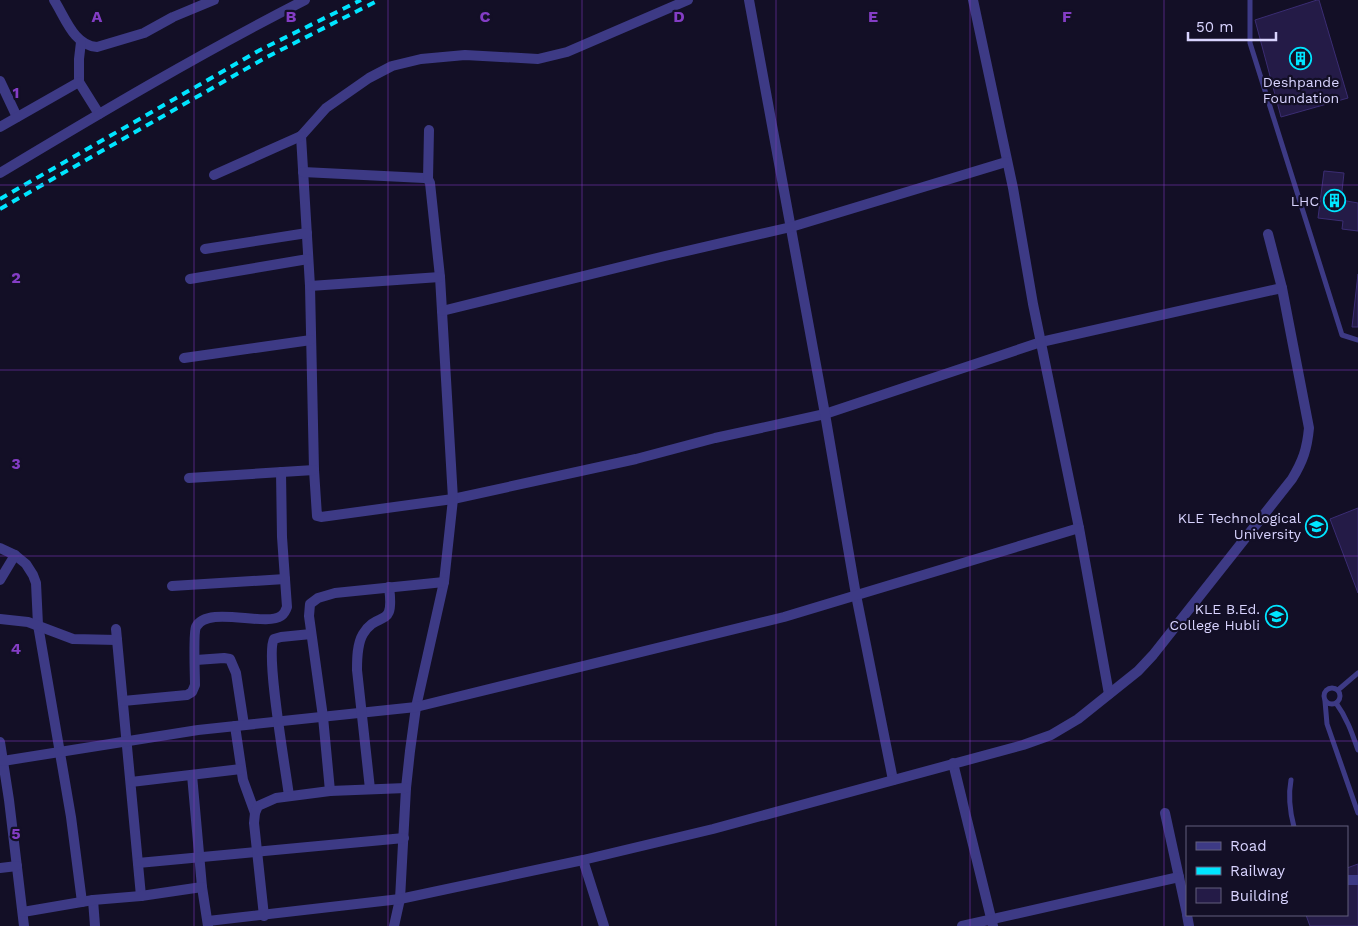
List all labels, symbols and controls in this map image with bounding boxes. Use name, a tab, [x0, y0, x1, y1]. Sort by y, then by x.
text: A	[92, 7, 103, 26]
text: B	[286, 7, 297, 26]
text: C	[480, 7, 491, 26]
text: D	[673, 7, 685, 26]
text: E	[868, 7, 878, 26]
text: F	[1062, 7, 1072, 26]
scale bar	[1188, 10, 1276, 42]
text: 50 m	[1196, 18, 1233, 36]
building icon: Deshpande Foundation	[1289, 47, 1313, 71]
place label: Deshpande Foundation	[1263, 74, 1339, 106]
text: 1	[13, 83, 19, 102]
building icon: LHC	[1323, 189, 1347, 213]
place label: LHC	[1291, 193, 1319, 209]
text: 2	[11, 268, 21, 287]
text: 3	[11, 454, 21, 473]
place label: KLE Technological University	[1178, 510, 1302, 542]
school or university icon: KLE Technological University	[1305, 514, 1329, 538]
place label: KLE B.Ed. College Hubli	[1169, 601, 1260, 633]
school or university icon: KLE B.Ed. College Hubli	[1264, 605, 1288, 629]
text: 4	[11, 639, 21, 658]
text: 5	[11, 824, 21, 843]
legend	[1186, 826, 1348, 916]
text: Road	[1230, 837, 1267, 855]
text: Railway	[1230, 862, 1285, 880]
text: Building	[1230, 887, 1288, 905]

